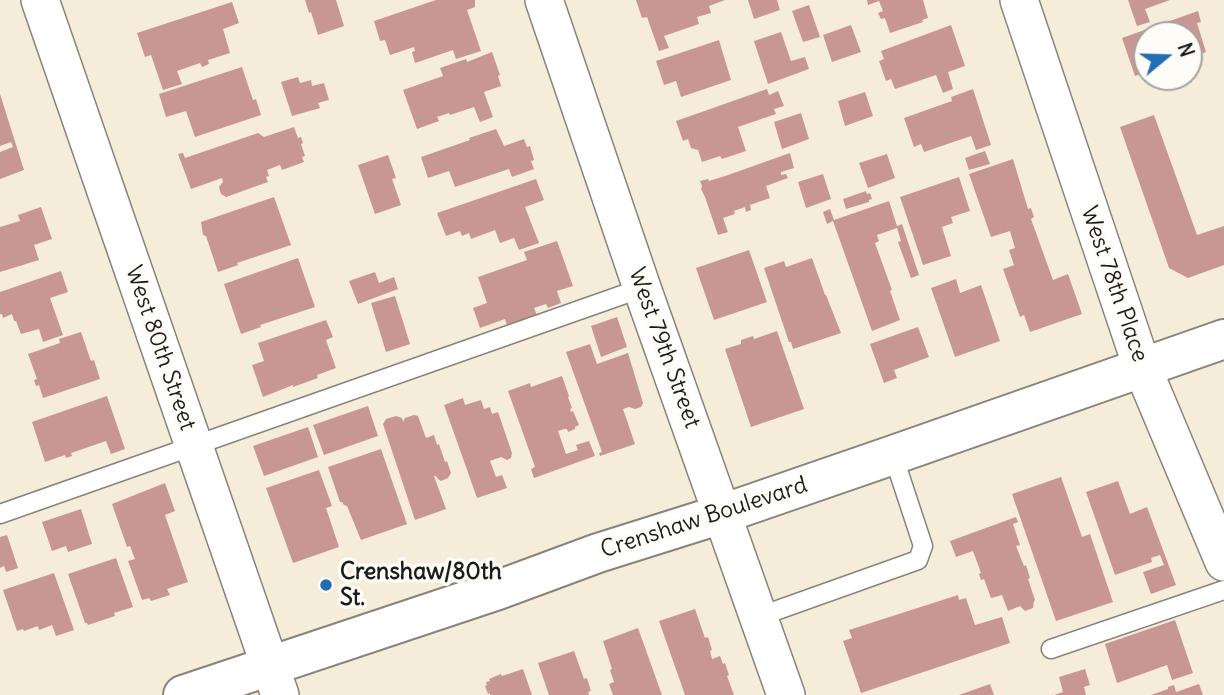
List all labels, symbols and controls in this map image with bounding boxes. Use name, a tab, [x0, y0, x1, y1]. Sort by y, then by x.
north arrow	[1133, 21, 1203, 91]
text: N	[1172, 40, 1199, 60]
street label: West 78th Place	[1074, 203, 1154, 365]
street label: West 80th Street	[119, 262, 201, 434]
street label: West 79th Street	[622, 264, 706, 432]
street label: Crenshaw Boulevard	[597, 472, 811, 564]
place label: Crenshaw/80th St.	[340, 558, 502, 612]
marker: Crenshaw/80th St.	[318, 577, 334, 593]

